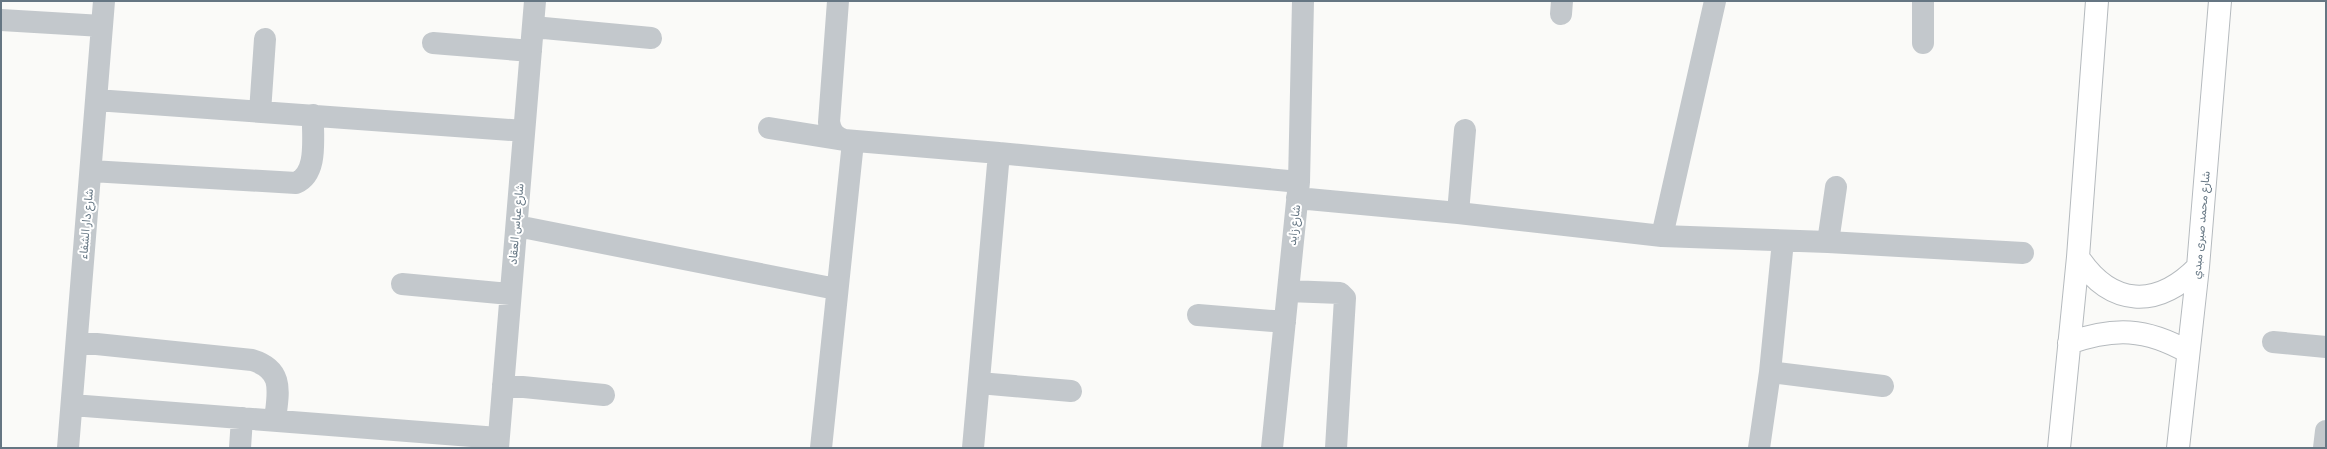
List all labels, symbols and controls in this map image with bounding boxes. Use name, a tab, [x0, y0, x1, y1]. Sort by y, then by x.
street label: شارع محمد صبرى مبدي	[2190, 170, 2215, 280]
street label: شارع عباس العقاد	[506, 183, 529, 265]
street label: شارع دار الشفاء	[77, 188, 98, 260]
street label: شارع زايد	[1286, 204, 1305, 246]

